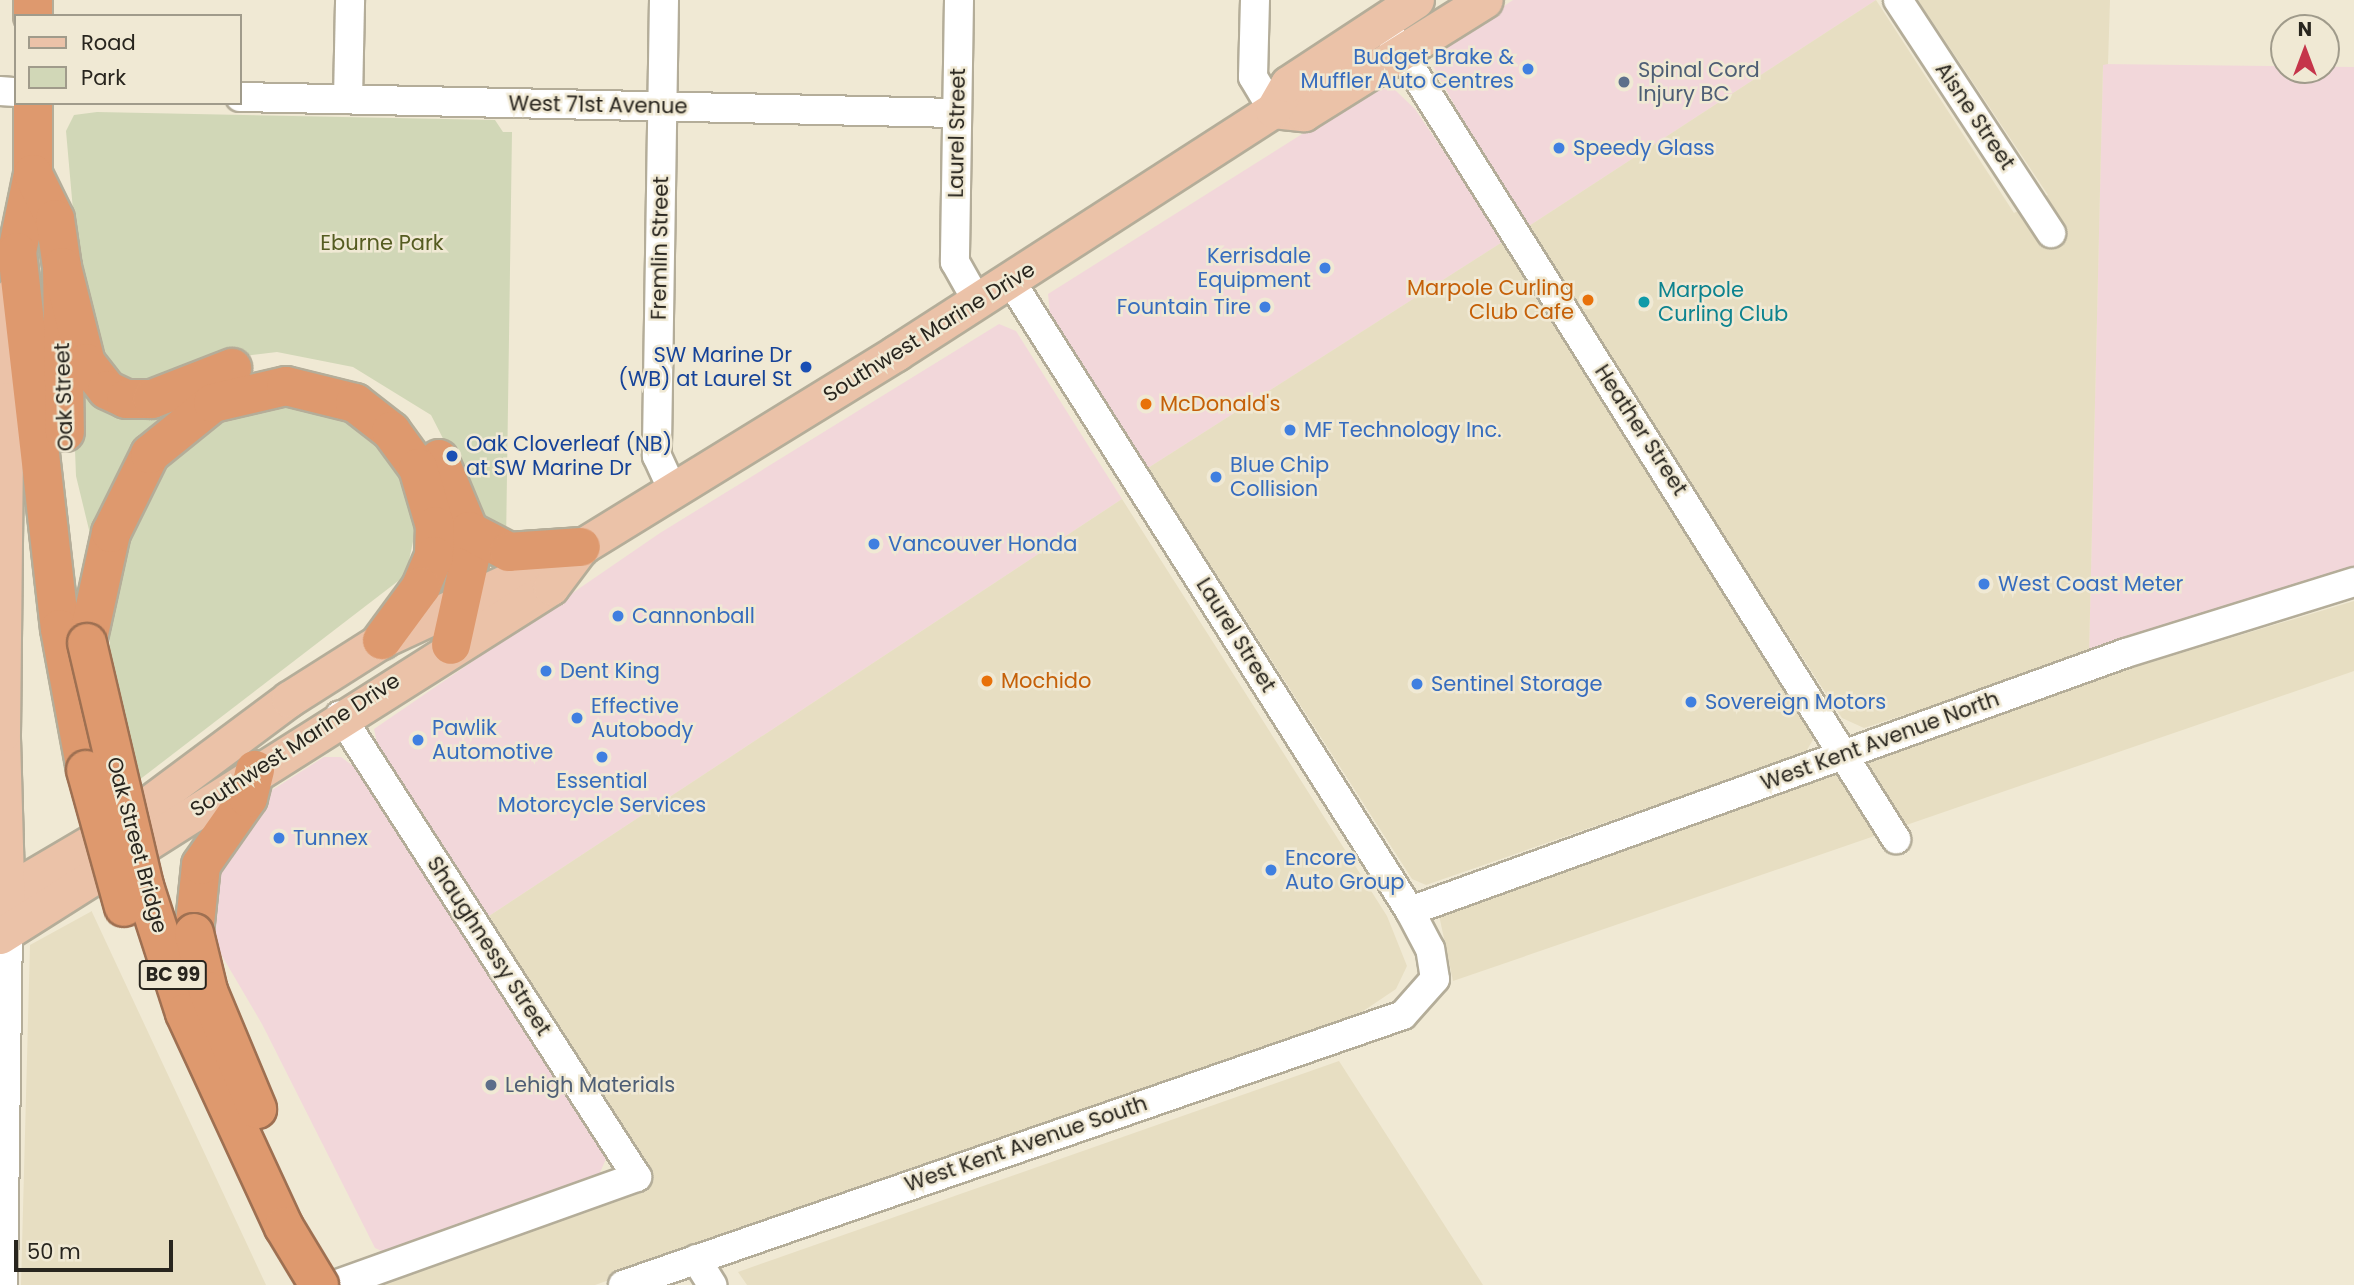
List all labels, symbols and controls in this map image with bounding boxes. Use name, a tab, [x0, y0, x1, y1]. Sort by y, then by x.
legend	[14, 14, 242, 105]
north arrow	[2270, 14, 2340, 84]
text: N	[2298, 16, 2312, 43]
text: Road	[81, 28, 136, 57]
place label: Budget Brake & Muffler Auto Centres	[1301, 44, 1514, 94]
place label: Spinal Cord Injury BC	[1638, 57, 1760, 107]
street label: Aisne Street	[1930, 58, 2020, 174]
marker: Budget Brake & Muffler Auto Centres	[1520, 61, 1536, 77]
text: Park	[81, 63, 126, 92]
street label: Laurel Street	[943, 68, 971, 198]
marker: Spinal Cord Injury BC	[1616, 74, 1632, 90]
street label: West 71st Avenue	[508, 91, 688, 119]
place label: Speedy Glass	[1573, 135, 1715, 161]
marker: Speedy Glass	[1551, 140, 1567, 156]
street label: Fremlin Street	[646, 176, 674, 320]
park label: Eburne Park	[320, 230, 444, 256]
place label: Kerrisdale Equipment	[1197, 243, 1311, 293]
street label: Southwest Marine Drive	[819, 256, 1039, 408]
marker: Kerrisdale Equipment	[1317, 260, 1333, 276]
place label: Marpole Curling Club Cafe	[1407, 275, 1574, 325]
place label: Marpole Curling Club	[1658, 277, 1788, 327]
marker: Marpole Curling Club Cafe	[1580, 292, 1596, 308]
place label: Fountain Tire	[1117, 294, 1251, 320]
marker: Marpole Curling Club	[1636, 294, 1652, 310]
marker: Fountain Tire	[1257, 299, 1273, 315]
street label: Oak Street	[50, 342, 78, 452]
place label: SW Marine Dr (WB) at Laurel St	[618, 342, 792, 392]
marker: SW Marine Dr (WB) at Laurel St	[798, 359, 814, 375]
street label: Heather Street	[1589, 360, 1693, 500]
place label: McDonald's	[1160, 391, 1280, 417]
marker: McDonald's	[1138, 396, 1154, 412]
place label: MF Technology Inc.	[1304, 417, 1502, 443]
marker: MF Technology Inc.	[1282, 422, 1298, 438]
place label: Oak Cloverleaf (NB) at SW Marine Dr	[466, 431, 672, 481]
marker: Oak Cloverleaf (NB) at SW Marine Dr	[444, 448, 460, 464]
place label: Blue Chip Collision	[1230, 452, 1329, 502]
marker: Blue Chip Collision	[1208, 469, 1224, 485]
place label: Vancouver Honda	[888, 531, 1078, 557]
marker: Vancouver Honda	[866, 536, 882, 552]
place label: West Coast Meter	[1998, 571, 2183, 597]
street label: Laurel Street	[1191, 573, 1281, 697]
marker: West Coast Meter	[1976, 576, 1992, 592]
place label: Cannonball	[632, 603, 755, 629]
marker: Cannonball	[610, 608, 626, 624]
place label: Dent King	[560, 658, 660, 684]
marker: Dent King	[538, 663, 554, 679]
street label: Southwest Marine Drive	[186, 668, 404, 822]
place label: Mochido	[1001, 668, 1092, 694]
place label: Sentinel Storage	[1431, 671, 1602, 697]
marker: Mochido	[979, 673, 995, 689]
marker: Sentinel Storage	[1409, 676, 1425, 692]
street label: West Kent Avenue North	[1757, 686, 2003, 796]
place label: Sovereign Motors	[1705, 689, 1886, 715]
place label: Effective Autobody	[591, 693, 693, 743]
marker: Sovereign Motors	[1683, 694, 1699, 710]
marker: Effective Autobody	[569, 710, 585, 726]
place label: Pawlik Automotive	[432, 715, 553, 765]
marker: Pawlik Automotive	[410, 732, 426, 748]
marker: Essential Motorcycle Services	[594, 749, 610, 765]
street label: Oak Street Bridge	[101, 754, 173, 936]
place label: Essential Motorcycle Services	[498, 768, 706, 818]
place label: Tunnex	[293, 825, 368, 851]
marker: Tunnex	[271, 830, 287, 846]
place label: Encore Auto Group	[1285, 845, 1405, 895]
street label: Shaughnessy Street	[422, 852, 556, 1040]
marker: Encore Auto Group	[1263, 862, 1279, 878]
road number: BC 99	[138, 959, 208, 990]
place label: Lehigh Materials	[505, 1072, 675, 1098]
marker: Lehigh Materials	[483, 1077, 499, 1093]
street label: West Kent Avenue South	[901, 1091, 1151, 1197]
scale bar	[18, 1226, 177, 1270]
text: 50 m	[27, 1237, 81, 1266]

